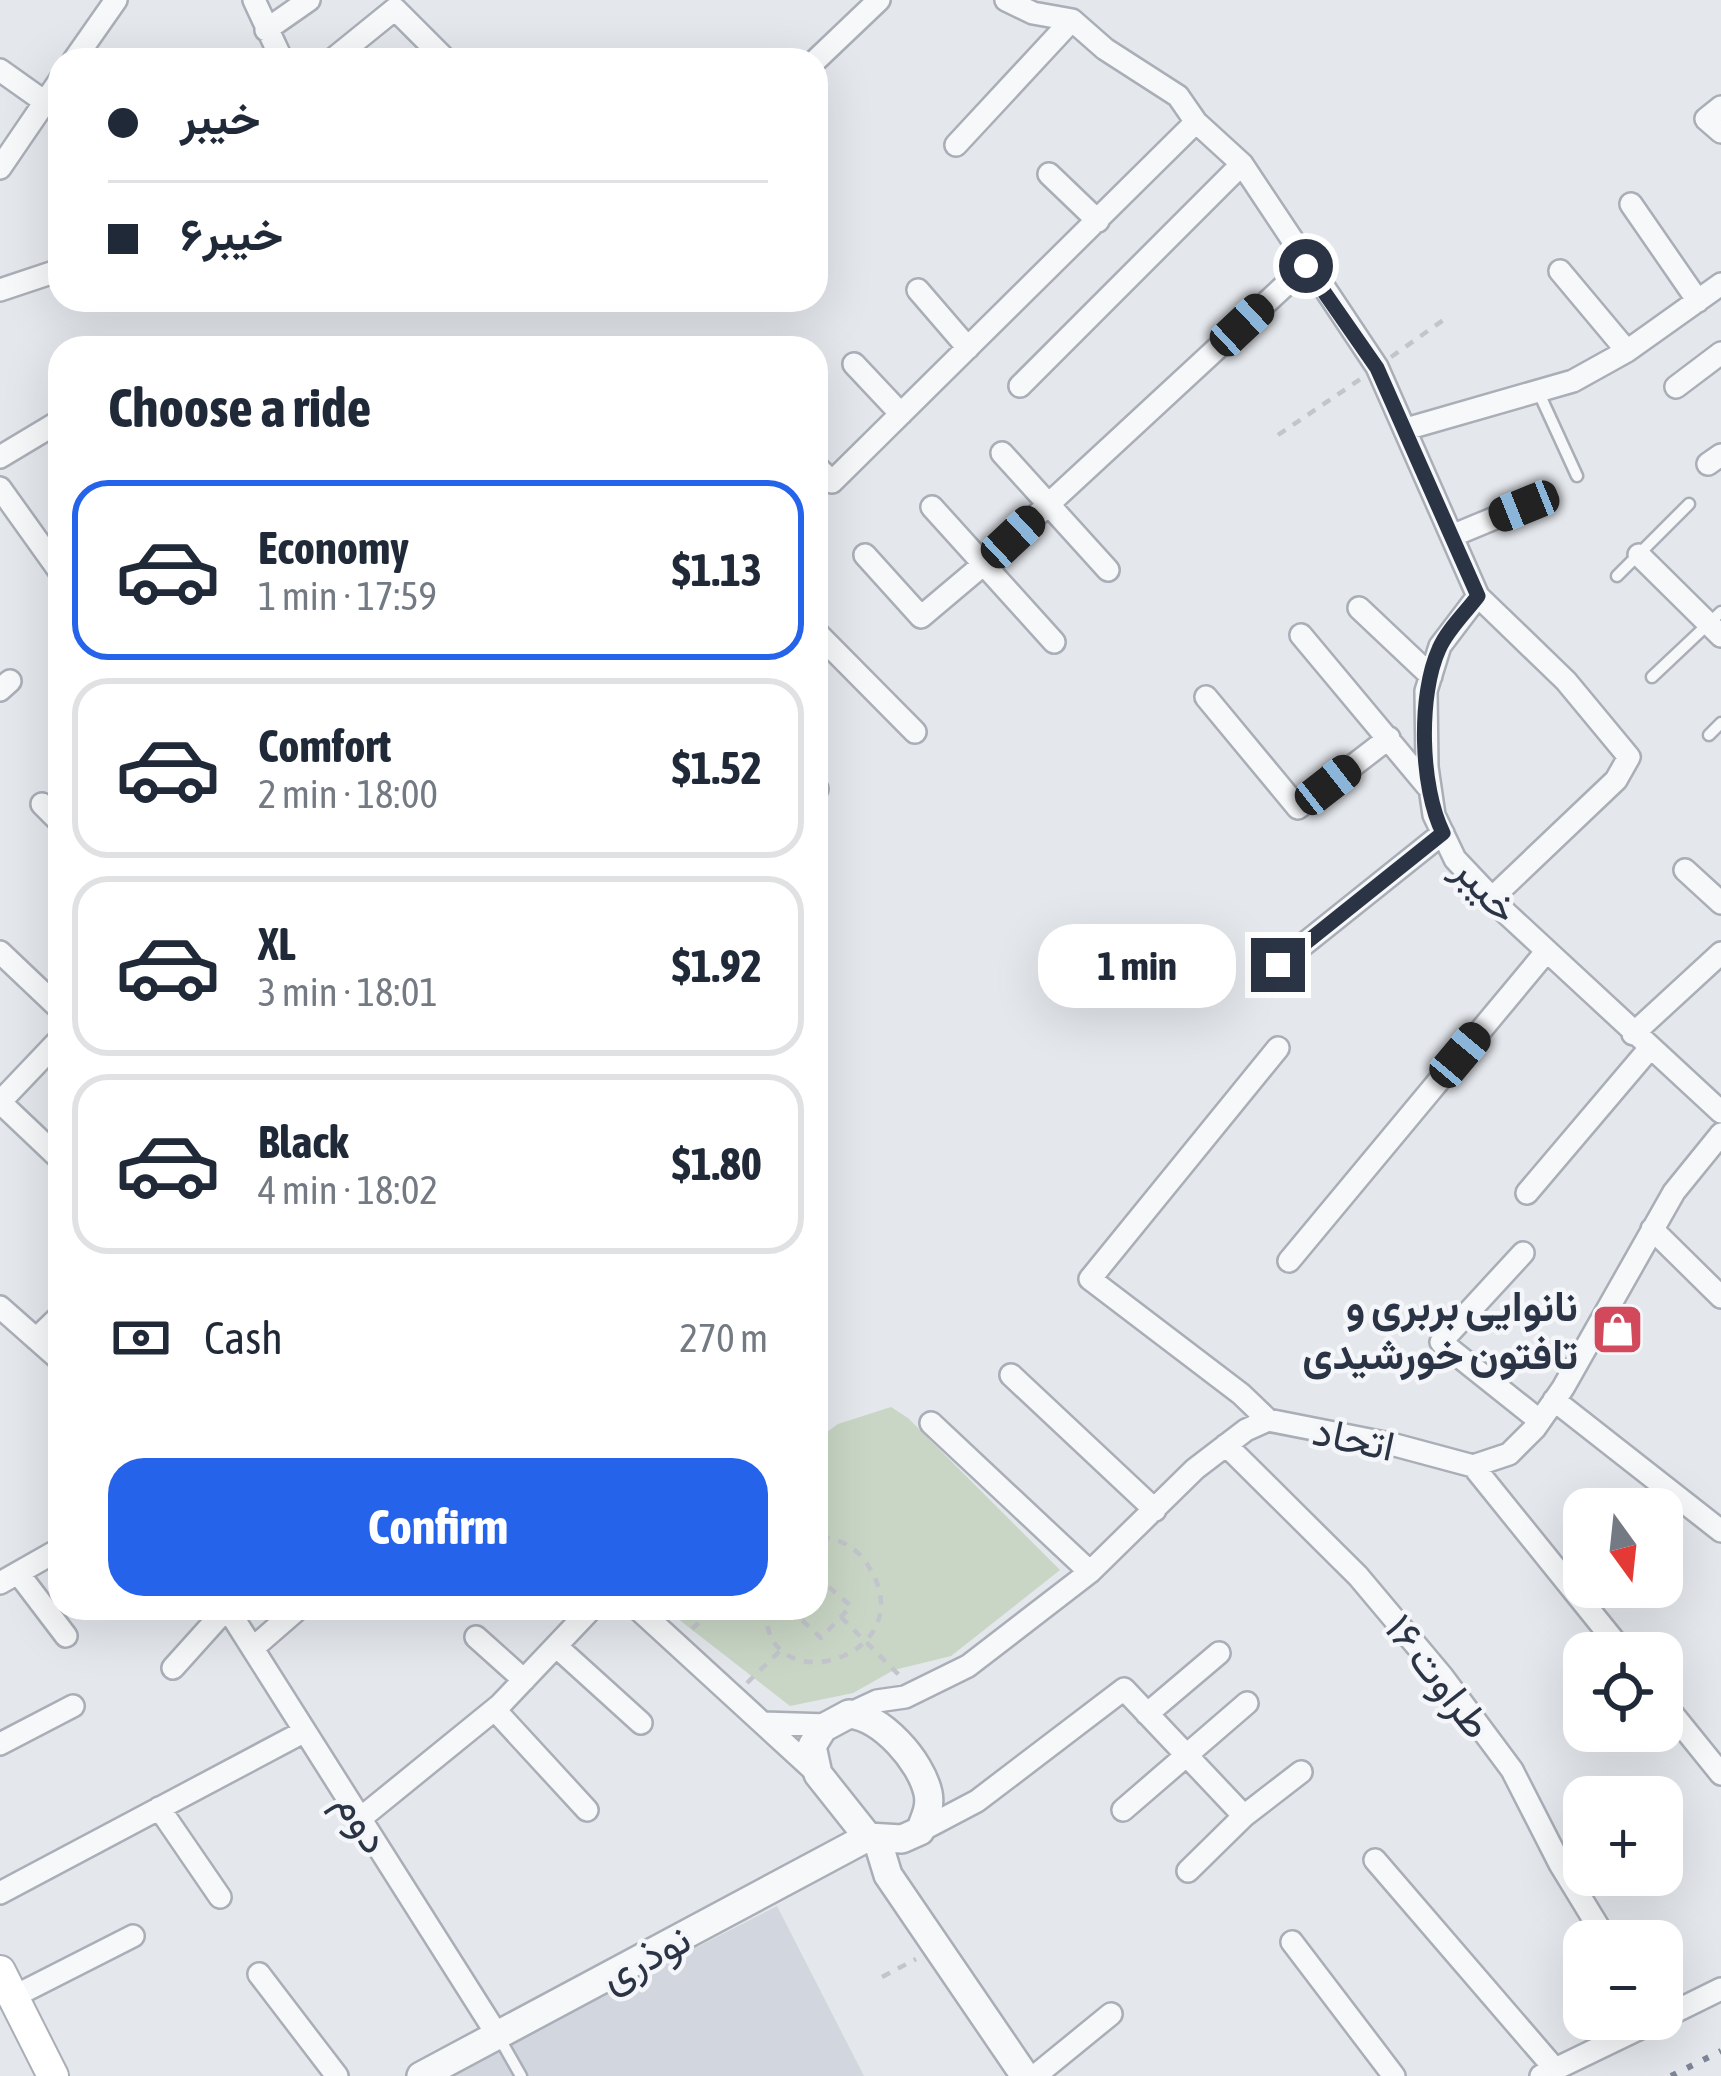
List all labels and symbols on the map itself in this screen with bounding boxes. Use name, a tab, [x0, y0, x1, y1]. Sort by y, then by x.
route start	[1279, 239, 1333, 293]
car	[1203, 287, 1281, 363]
car	[1484, 476, 1564, 536]
car	[974, 499, 1052, 575]
car	[1289, 749, 1367, 821]
street label: خیبر	[1441, 845, 1530, 935]
callout: 1 min	[1038, 923, 1236, 1007]
route end	[1251, 938, 1305, 992]
car	[1423, 1016, 1497, 1094]
place label: نانوایی بربری و تافتون خورشیدی	[1302, 1282, 1578, 1381]
shop icon: نانوایی بربری و تافتون خورشیدی	[1589, 1302, 1645, 1358]
street label: اتحاد	[1309, 1406, 1399, 1470]
north arrow	[1563, 1488, 1683, 1608]
street label: طراوت ۱۶	[1373, 1604, 1502, 1749]
street label: دوم	[322, 1782, 400, 1864]
street label: نوذری	[592, 1914, 700, 2003]

